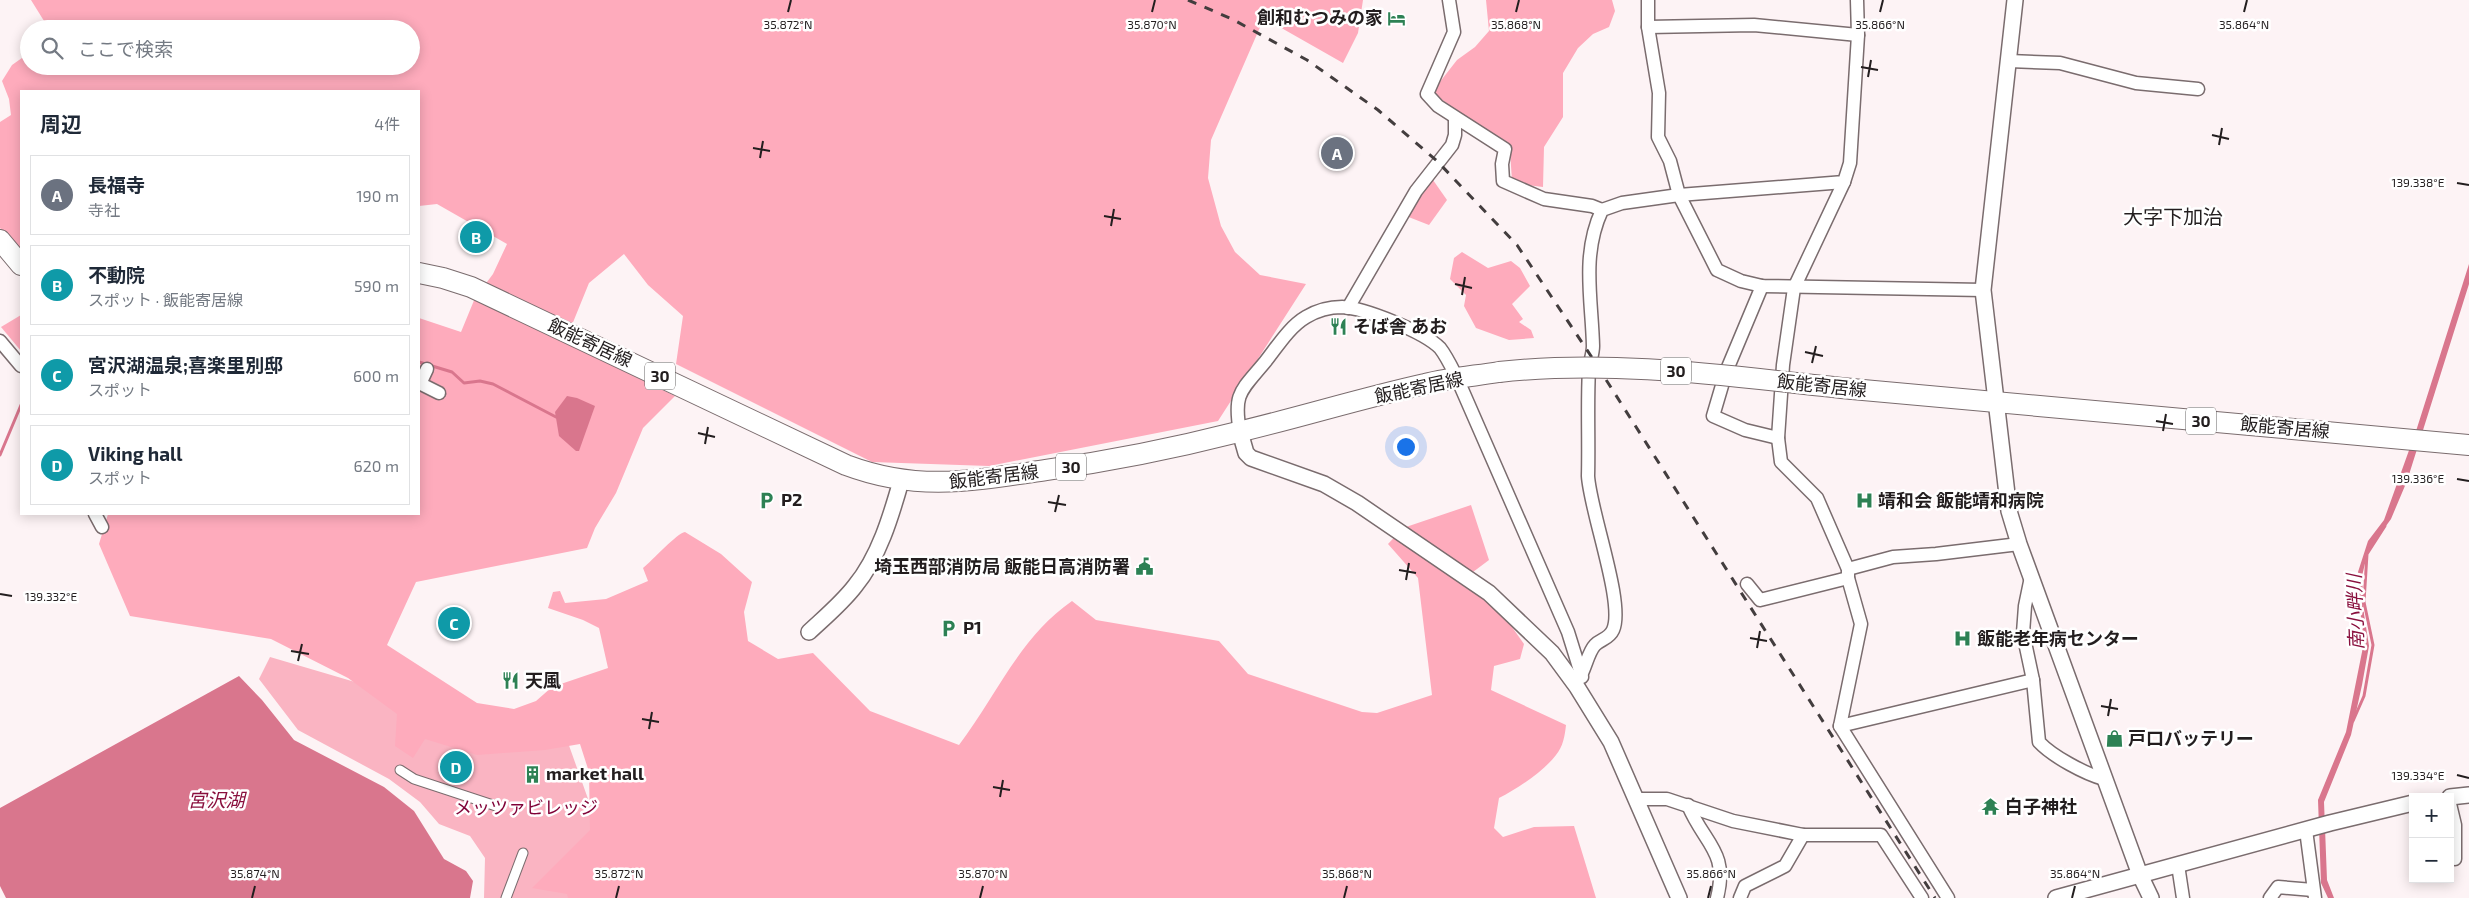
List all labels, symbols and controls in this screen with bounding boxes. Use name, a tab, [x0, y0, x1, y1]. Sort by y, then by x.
place label: 創和むつみの家	[1257, 6, 1383, 28]
hotel icon: 創和むつみの家	[1387, 8, 1407, 28]
text: 35.872°N	[764, 17, 812, 31]
text: 35.870°N	[1127, 17, 1177, 31]
text: 35.868°N	[1491, 17, 1541, 31]
text: 35.866°N	[1855, 17, 1905, 31]
text: 35.864°N	[2219, 17, 2269, 31]
search box	[20, 20, 420, 75]
icon: search	[38, 34, 66, 62]
text: ここで検索	[78, 37, 173, 60]
text: 周辺	[40, 111, 82, 136]
text: 4件	[374, 114, 400, 133]
pin: A	[1321, 134, 1353, 172]
text: 長福寺	[88, 173, 145, 196]
text: 139.338°E	[2392, 175, 2445, 189]
text: A	[52, 186, 62, 205]
text: 190 m	[356, 186, 399, 205]
text: 寺社	[88, 200, 120, 219]
district label: 大字下加治	[2123, 204, 2223, 228]
pin: B	[460, 218, 492, 256]
text: 不動院	[88, 263, 145, 286]
text: B	[52, 276, 62, 295]
text: 590 m	[354, 276, 399, 295]
text: スポット · 飯能寄居線	[88, 290, 243, 309]
street label: 飯能寄居線	[545, 313, 636, 371]
place label: そば舎 あお	[1353, 315, 1447, 337]
restaurant icon: そば舎 あお	[1329, 317, 1349, 337]
text: 宮沢湖温泉;喜楽里別邸	[88, 353, 283, 376]
road number: 30	[1661, 358, 1691, 384]
road number: 30	[645, 362, 675, 390]
text: C	[52, 366, 62, 385]
text: 600 m	[353, 366, 399, 385]
street label: 飯能寄居線	[1372, 367, 1465, 407]
street label: 飯能寄居線	[1776, 369, 1868, 401]
text: スポット	[88, 380, 152, 399]
road number: 30	[2186, 408, 2216, 434]
street label: 飯能寄居線	[2239, 412, 2331, 442]
your location	[1393, 434, 1419, 460]
text: Viking hall	[88, 442, 183, 465]
road number: 30	[1056, 454, 1086, 481]
text: D	[52, 456, 62, 475]
text: 620 m	[354, 456, 399, 475]
street label: 飯能寄居線	[948, 460, 1040, 492]
text: スポット	[88, 468, 152, 487]
text: 139.336°E	[2392, 471, 2444, 485]
place label: P2	[781, 488, 803, 510]
place label: 靖和会 飯能靖和病院	[1878, 489, 2044, 511]
parking icon: P2	[757, 490, 777, 510]
hospital icon: 靖和会 飯能靖和病院	[1854, 491, 1874, 511]
place label: 埼玉西部消防局 飯能日高消防署	[874, 555, 1130, 577]
public building icon: 埼玉西部消防局 飯能日高消防署	[1134, 557, 1154, 577]
water label: 南小畔川	[2342, 572, 2367, 650]
text: 139.332°E	[25, 589, 77, 603]
pin: C	[438, 604, 470, 642]
place label: P1	[963, 616, 982, 638]
parking icon: P1	[939, 618, 959, 638]
place label: 飯能老年病センター	[1977, 627, 2139, 649]
hospital icon: 飯能老年病センター	[1953, 629, 1973, 649]
place label: 天風	[525, 669, 561, 691]
restaurant icon: 天風	[501, 671, 521, 691]
place label: 戸口バッテリー	[2128, 727, 2254, 749]
shop icon: 戸口バッテリー	[2104, 729, 2124, 749]
pin: D	[440, 748, 472, 786]
place label: market hall	[546, 762, 644, 784]
building icon: market hall	[522, 764, 542, 784]
text: 139.334°E	[2392, 768, 2445, 782]
water label: 宮沢湖	[187, 788, 247, 811]
map controls	[2409, 793, 2454, 883]
button: +	[2409, 793, 2454, 838]
place label: 白子神社	[2005, 795, 2077, 817]
park label: メッツァビレッジ	[454, 796, 598, 818]
temple icon: 白子神社	[1981, 797, 2001, 817]
button: −	[2409, 838, 2454, 883]
text: 35.874°N	[230, 866, 280, 880]
text: 35.872°N	[595, 866, 643, 880]
text: 35.870°N	[958, 866, 1008, 880]
text: 35.868°N	[1322, 866, 1372, 880]
text: 35.866°N	[1686, 866, 1736, 880]
text: 35.864°N	[2050, 866, 2100, 880]

